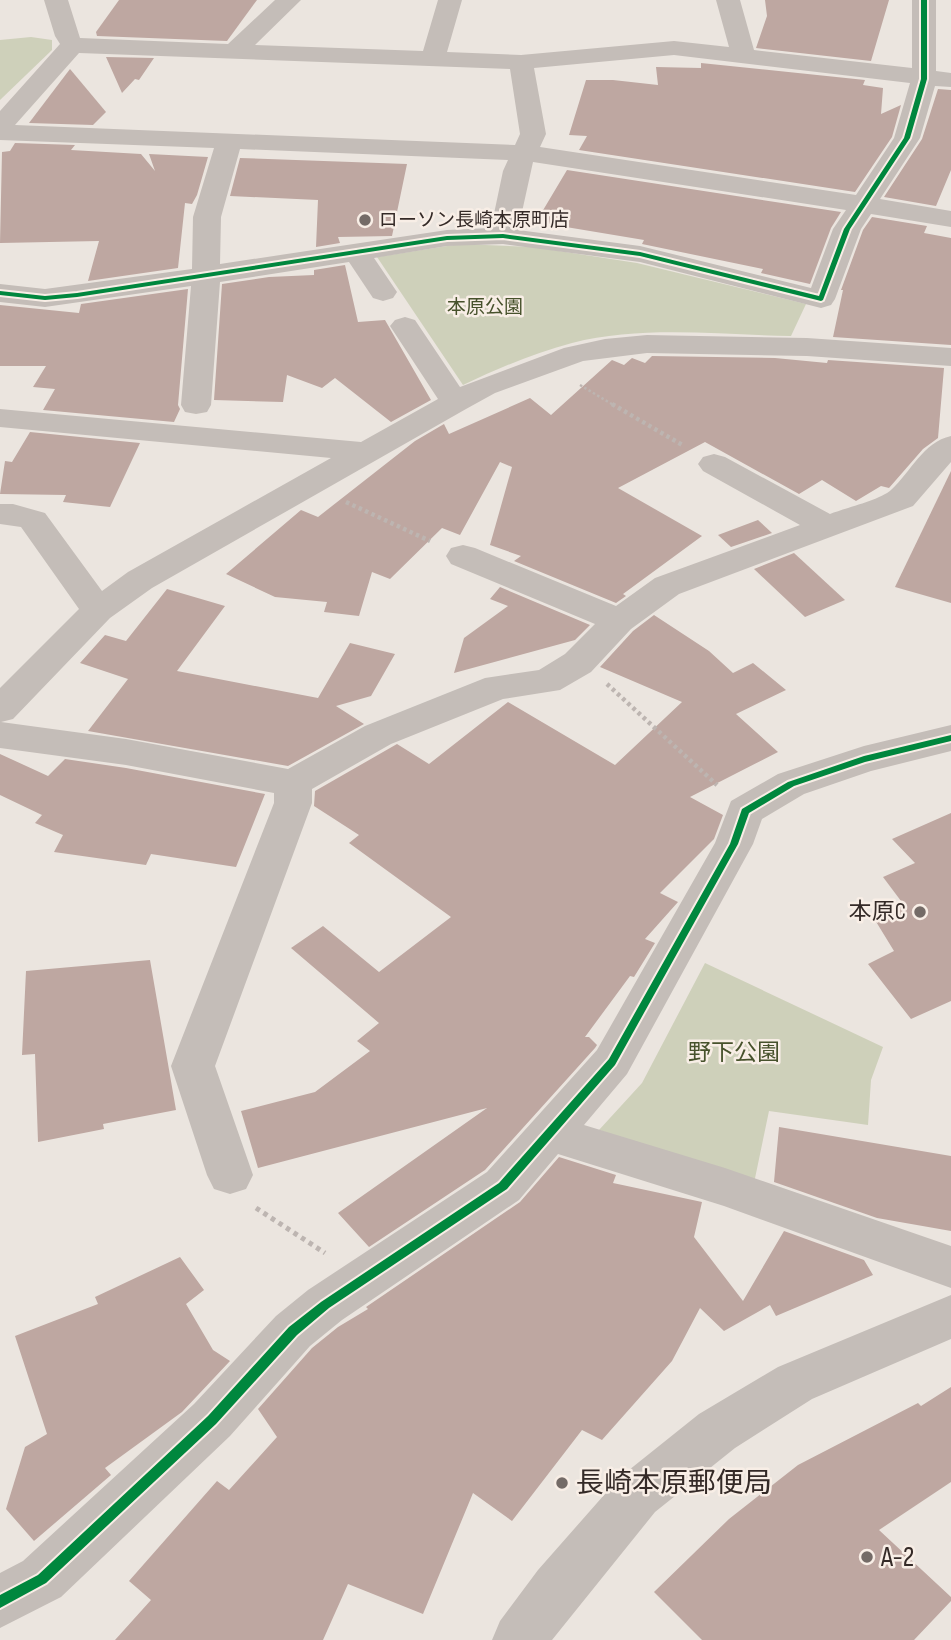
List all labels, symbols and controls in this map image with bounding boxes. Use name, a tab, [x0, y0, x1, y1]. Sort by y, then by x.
place label: ローソン長崎本原町店	[379, 209, 569, 232]
marker: ローソン長崎本原町店	[357, 212, 373, 228]
park label: 本原公園	[447, 296, 523, 319]
place label: 本原C	[849, 898, 906, 926]
marker: 本原C	[912, 904, 928, 920]
park label: 野下公園	[688, 1039, 780, 1067]
place label: 長崎本原郵便局	[576, 1467, 772, 1500]
marker: 長崎本原郵便局	[554, 1475, 570, 1491]
place label: A-2	[880, 1541, 914, 1574]
marker: A-2	[859, 1549, 875, 1565]

